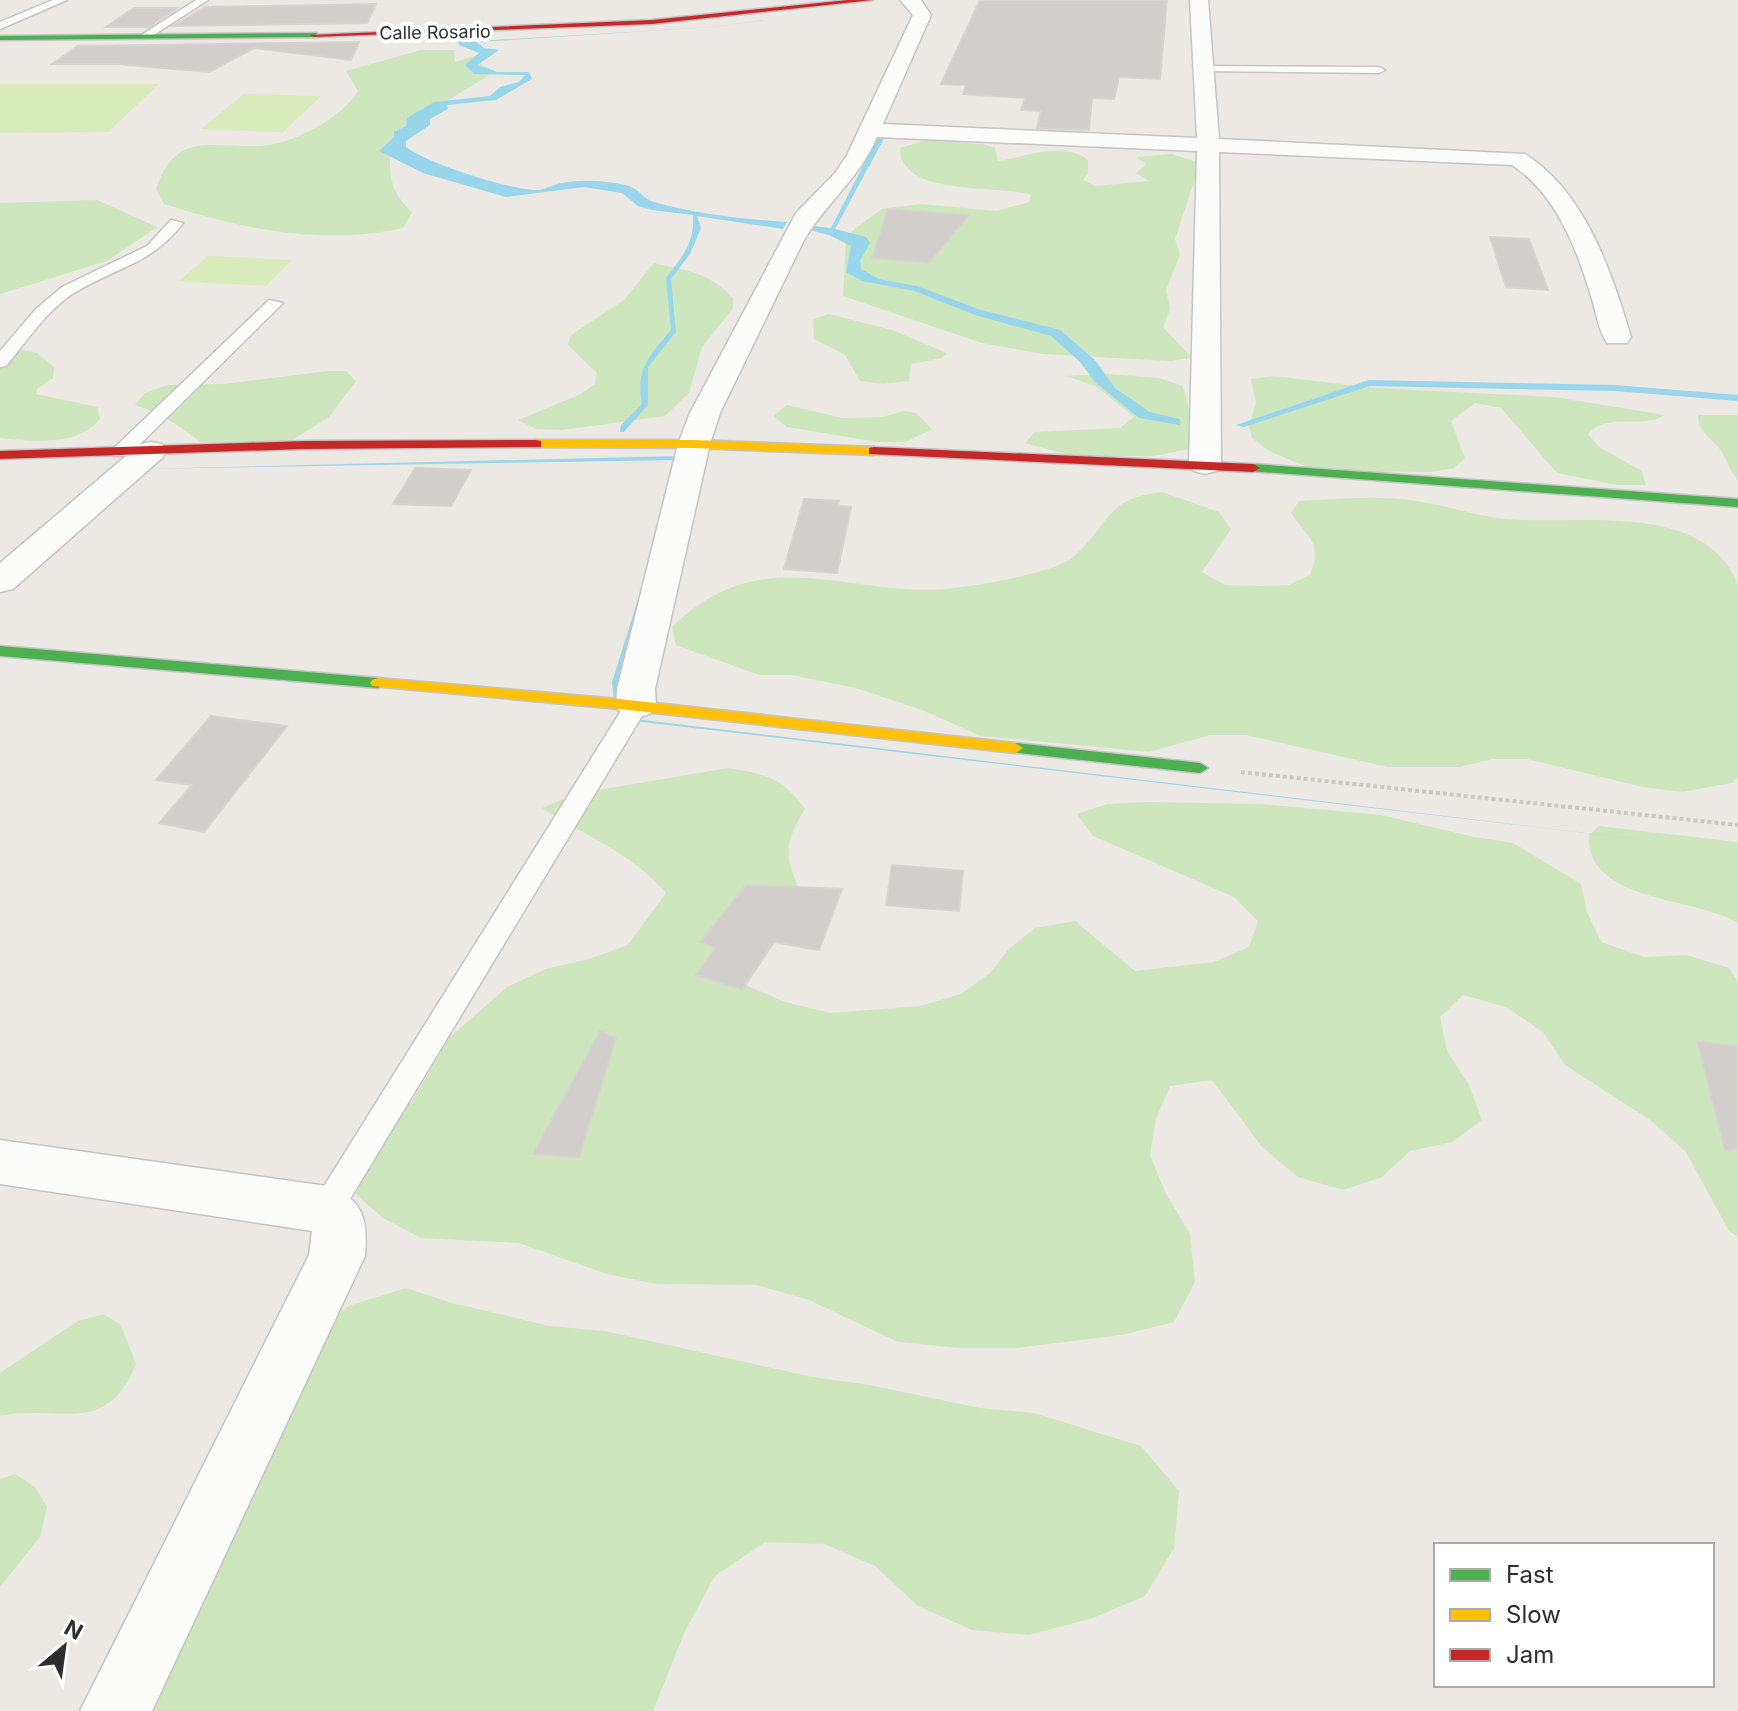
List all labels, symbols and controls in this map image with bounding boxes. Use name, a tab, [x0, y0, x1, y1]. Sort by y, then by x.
street label: Calle Rosario	[379, 21, 491, 43]
legend	[1434, 1543, 1714, 1687]
text: Fast	[1506, 1560, 1554, 1589]
text: Slow	[1506, 1600, 1561, 1629]
north arrow	[24, 1607, 104, 1687]
text: N	[60, 1614, 87, 1645]
text: Jam	[1506, 1640, 1554, 1669]

